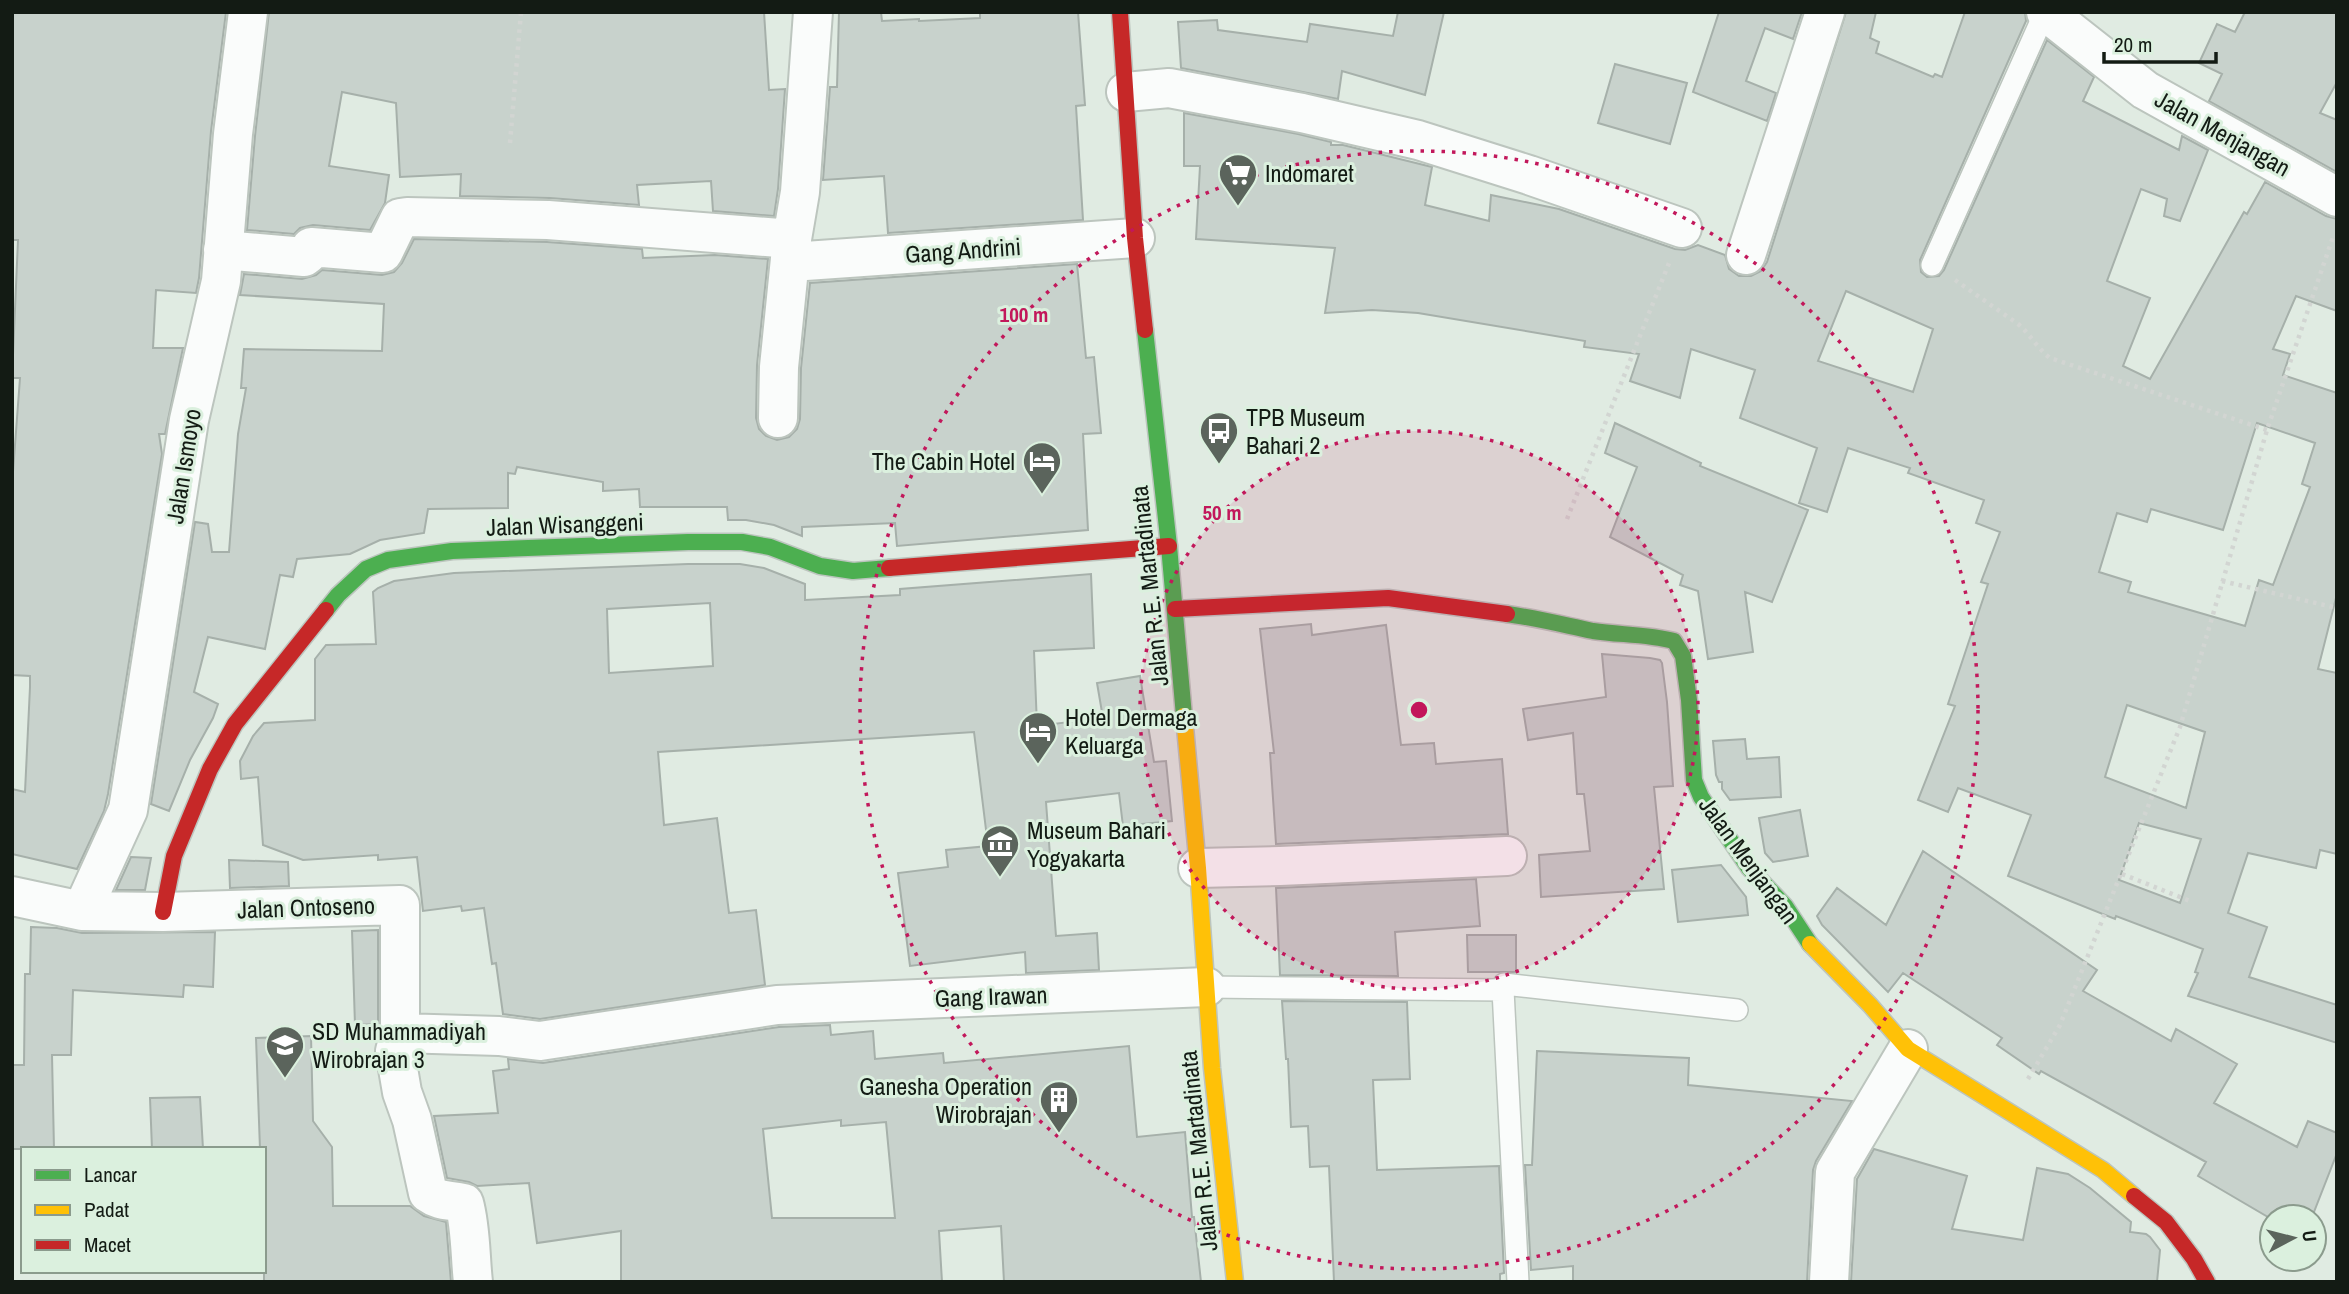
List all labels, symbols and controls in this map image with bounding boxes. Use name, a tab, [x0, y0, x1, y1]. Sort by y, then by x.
scale bar	[2104, 21, 2216, 65]
text: 20 m	[2114, 30, 2152, 59]
street label: Jalan Menjangan	[2150, 83, 2296, 183]
supermarket icon: Indomaret	[1217, 152, 1259, 207]
place label: Indomaret	[1265, 157, 1354, 189]
street label: Gang Andrini	[904, 230, 1022, 270]
text: 100 m	[1000, 300, 1048, 329]
place label: TPB Museum Bahari 2	[1246, 401, 1365, 461]
street label: Jalan Ismoyo	[158, 406, 208, 526]
bus stop icon: TPB Museum Bahari 2	[1198, 410, 1240, 465]
hotel icon: The Cabin Hotel	[1021, 440, 1063, 495]
place label: The Cabin Hotel	[872, 445, 1015, 477]
street label: Jalan R.E. Martadinata	[1123, 484, 1175, 688]
text: 50 m	[1202, 498, 1242, 527]
street label: Jalan Wisanggeni	[486, 505, 644, 543]
centre of rings	[1407, 698, 1431, 722]
place label: Hotel Dermaga Keluarga	[1065, 701, 1197, 761]
hotel icon: Hotel Dermaga Keluarga	[1017, 710, 1059, 765]
street label: Jalan Menjangan	[1692, 790, 1806, 930]
place label: Museum Bahari Yogyakarta	[1027, 814, 1166, 874]
museum icon: Museum Bahari Yogyakarta	[979, 823, 1021, 878]
street label: Jalan Ontoseno	[237, 889, 375, 925]
street label: Gang Irawan	[934, 978, 1048, 1014]
place label: SD Muhammadiyah Wirobrajan 3	[312, 1015, 486, 1075]
school or university icon: SD Muhammadiyah Wirobrajan 3	[264, 1024, 306, 1079]
street label: Jalan R.E. Martadinata	[1172, 1049, 1224, 1253]
place label: Ganesha Operation Wirobrajan	[859, 1070, 1032, 1130]
building icon: Ganesha Operation Wirobrajan	[1038, 1079, 1080, 1134]
legend	[21, 1147, 266, 1273]
text: Lancar	[84, 1160, 137, 1189]
text: Padat	[84, 1195, 129, 1224]
north arrow	[2258, 1203, 2328, 1273]
text: U	[2296, 1229, 2323, 1243]
text: Macet	[84, 1230, 131, 1259]

